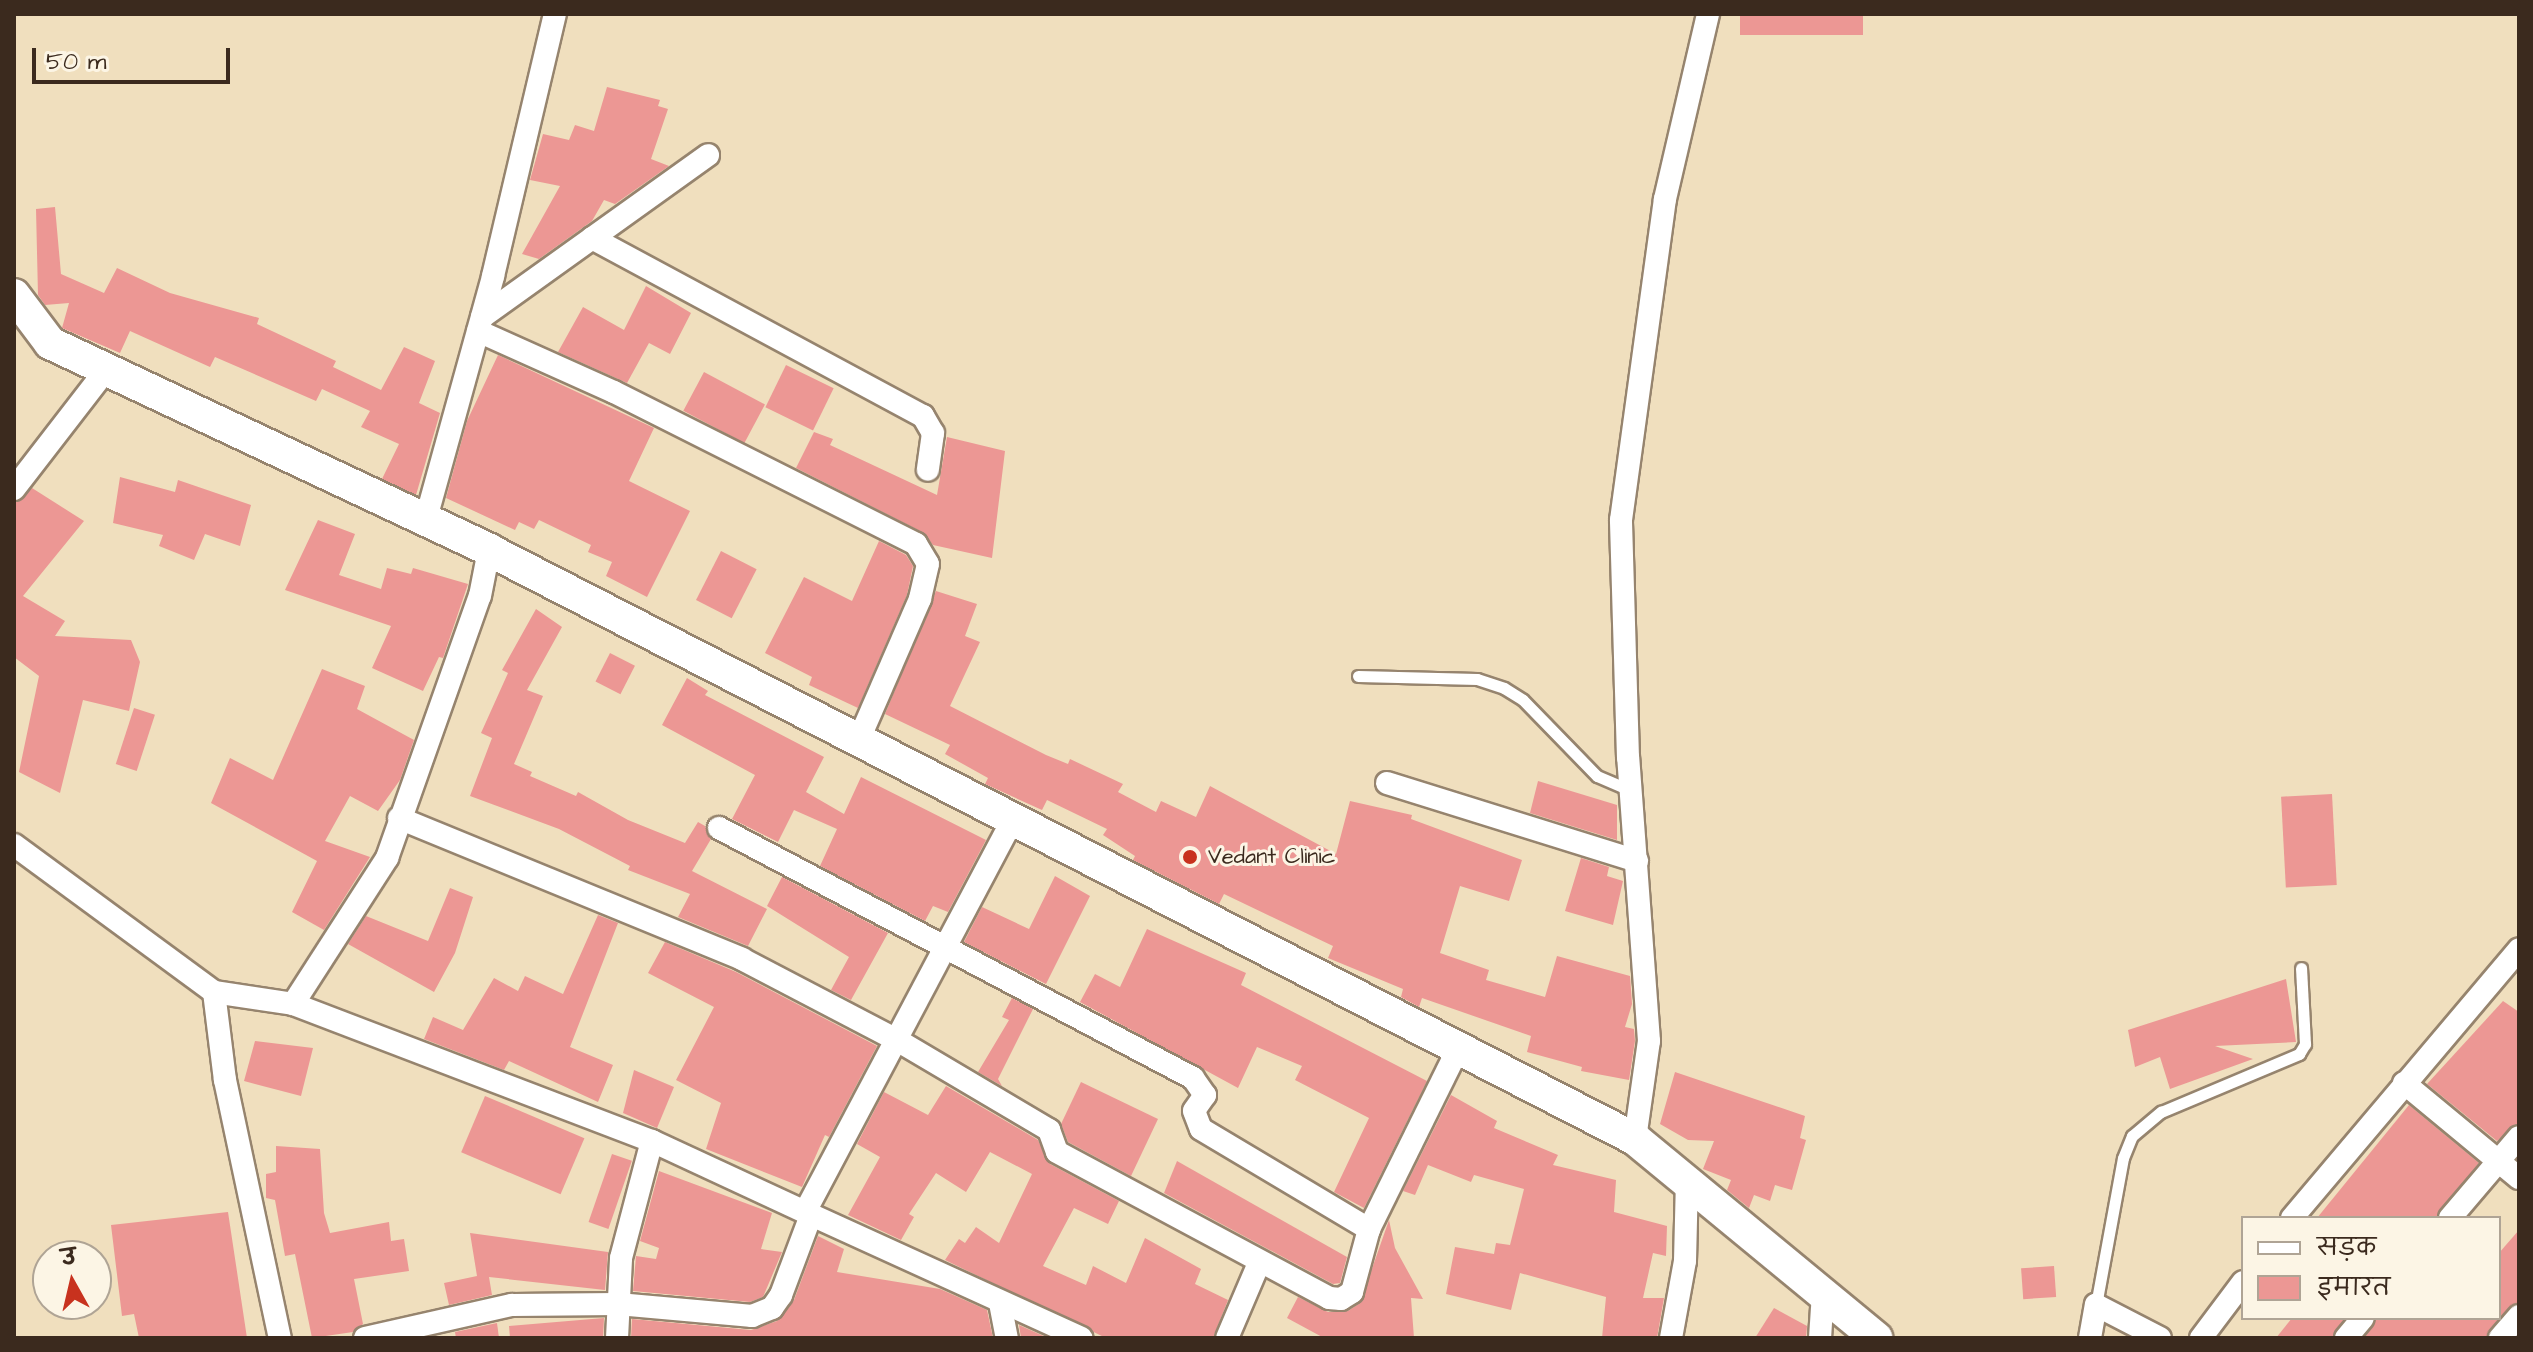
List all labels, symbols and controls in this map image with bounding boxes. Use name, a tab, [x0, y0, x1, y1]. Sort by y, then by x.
scale bar	[36, 32, 234, 82]
text: 50 m	[46, 45, 106, 79]
place label: Vedant Clinic	[1208, 844, 1335, 870]
marker: Vedant Clinic	[1179, 846, 1201, 868]
legend	[2241, 1216, 2501, 1320]
text: सड़क	[2317, 1231, 2376, 1265]
north arrow	[32, 1240, 112, 1320]
text: उ	[59, 1241, 78, 1274]
text: इमारत	[2317, 1271, 2390, 1305]

